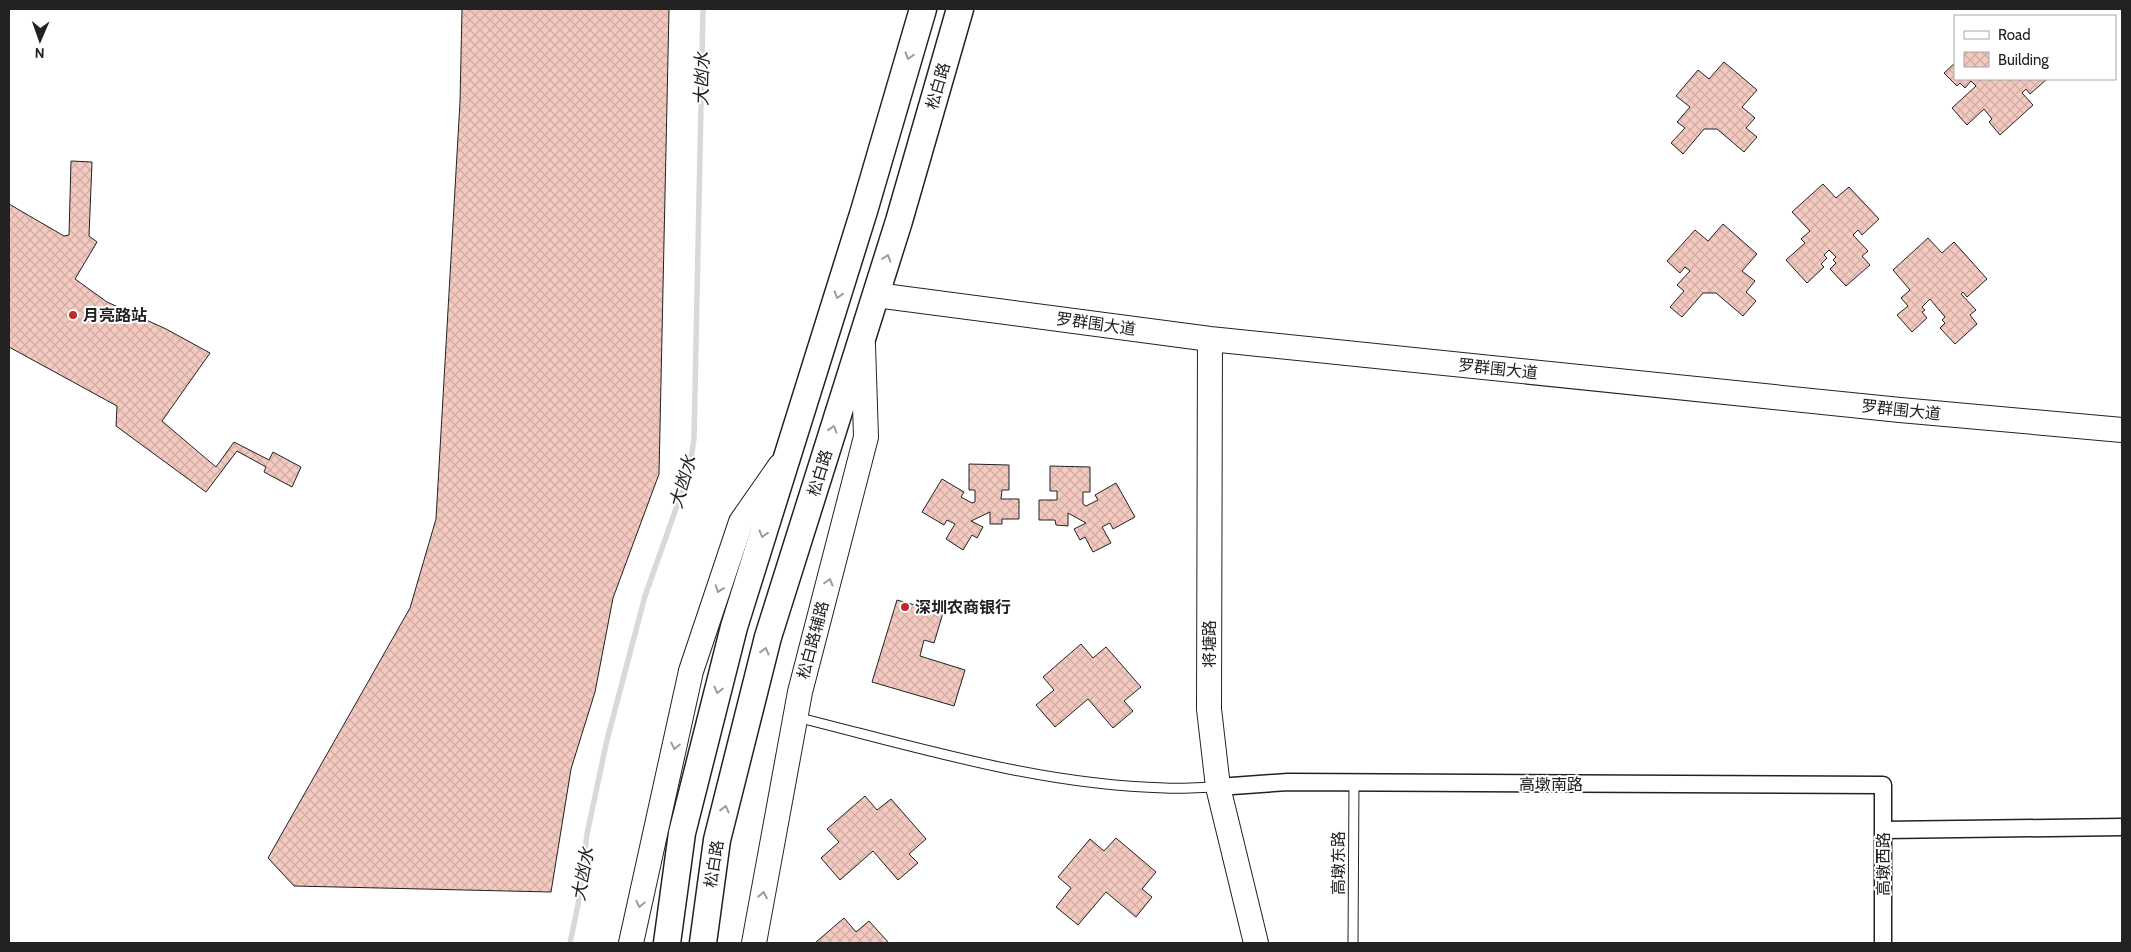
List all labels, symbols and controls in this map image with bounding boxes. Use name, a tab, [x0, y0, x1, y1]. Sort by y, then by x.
north arrow	[15, 15, 65, 65]
legend	[1954, 15, 2116, 80]
text: Road	[1998, 26, 2031, 44]
text: N	[34, 44, 45, 62]
water label: 大凼水	[691, 51, 713, 106]
one-way arrow	[905, 51, 915, 59]
text: Building	[1998, 51, 2049, 69]
street label: 松白路	[922, 60, 954, 112]
one-way arrow	[882, 254, 892, 262]
one-way arrow	[834, 291, 844, 299]
place label: 月亮路站	[83, 306, 147, 325]
marker: 月亮路站	[67, 309, 79, 321]
street label: 罗群围大道	[1055, 309, 1137, 339]
street label: 罗群围大道	[1457, 355, 1539, 383]
street label: 罗群围大道	[1860, 396, 1942, 424]
one-way arrow	[828, 426, 838, 434]
street label: 松白路	[804, 447, 836, 499]
water label: 大凼水	[665, 452, 701, 511]
one-way arrow	[759, 529, 769, 537]
one-way arrow	[823, 579, 833, 587]
one-way arrow	[714, 585, 724, 593]
place label: 深圳农商银行	[915, 598, 1011, 617]
street label: 松白路辅路	[793, 599, 833, 681]
marker: 深圳农商银行	[899, 601, 911, 613]
street label: 将塘路	[1200, 620, 1219, 668]
one-way arrow	[759, 648, 769, 656]
one-way arrow	[713, 685, 724, 694]
one-way arrow	[670, 741, 681, 750]
street label: 高墩南路	[1519, 775, 1583, 794]
one-way arrow	[719, 804, 730, 813]
street label: 高墩东路	[1329, 831, 1348, 895]
street label: 高墩西路	[1874, 832, 1893, 896]
street label: 松白路	[701, 839, 727, 889]
water label: 大凼水	[567, 845, 599, 902]
one-way arrow	[757, 891, 767, 900]
one-way arrow	[635, 900, 646, 909]

